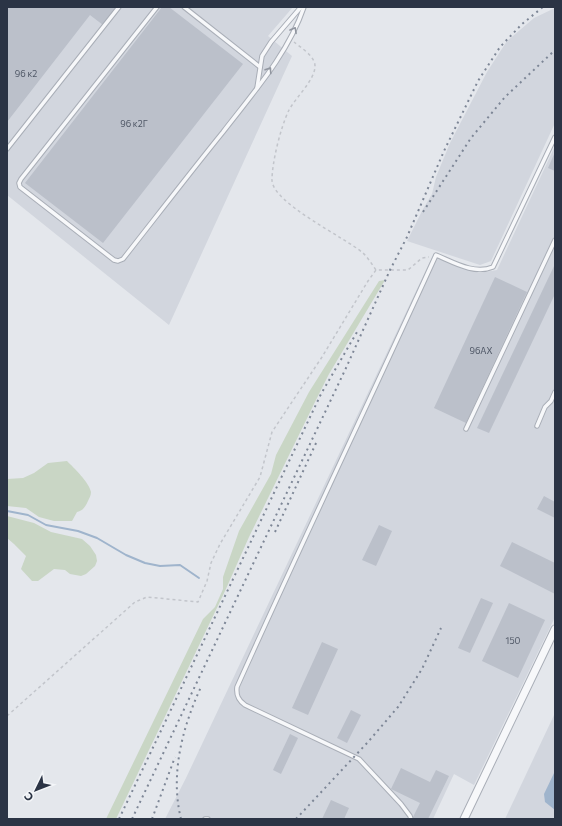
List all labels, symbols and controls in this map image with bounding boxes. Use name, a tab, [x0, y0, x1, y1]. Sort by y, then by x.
one-way arrow	[290, 27, 297, 34]
one-way arrow	[264, 67, 272, 74]
house number: 96 к2	[15, 68, 37, 79]
house number: 96 к2Г	[120, 118, 148, 129]
house number: 96АХ	[469, 345, 493, 356]
house number: 150	[506, 635, 521, 646]
north arrow	[16, 770, 56, 810]
text: С	[21, 790, 36, 804]

